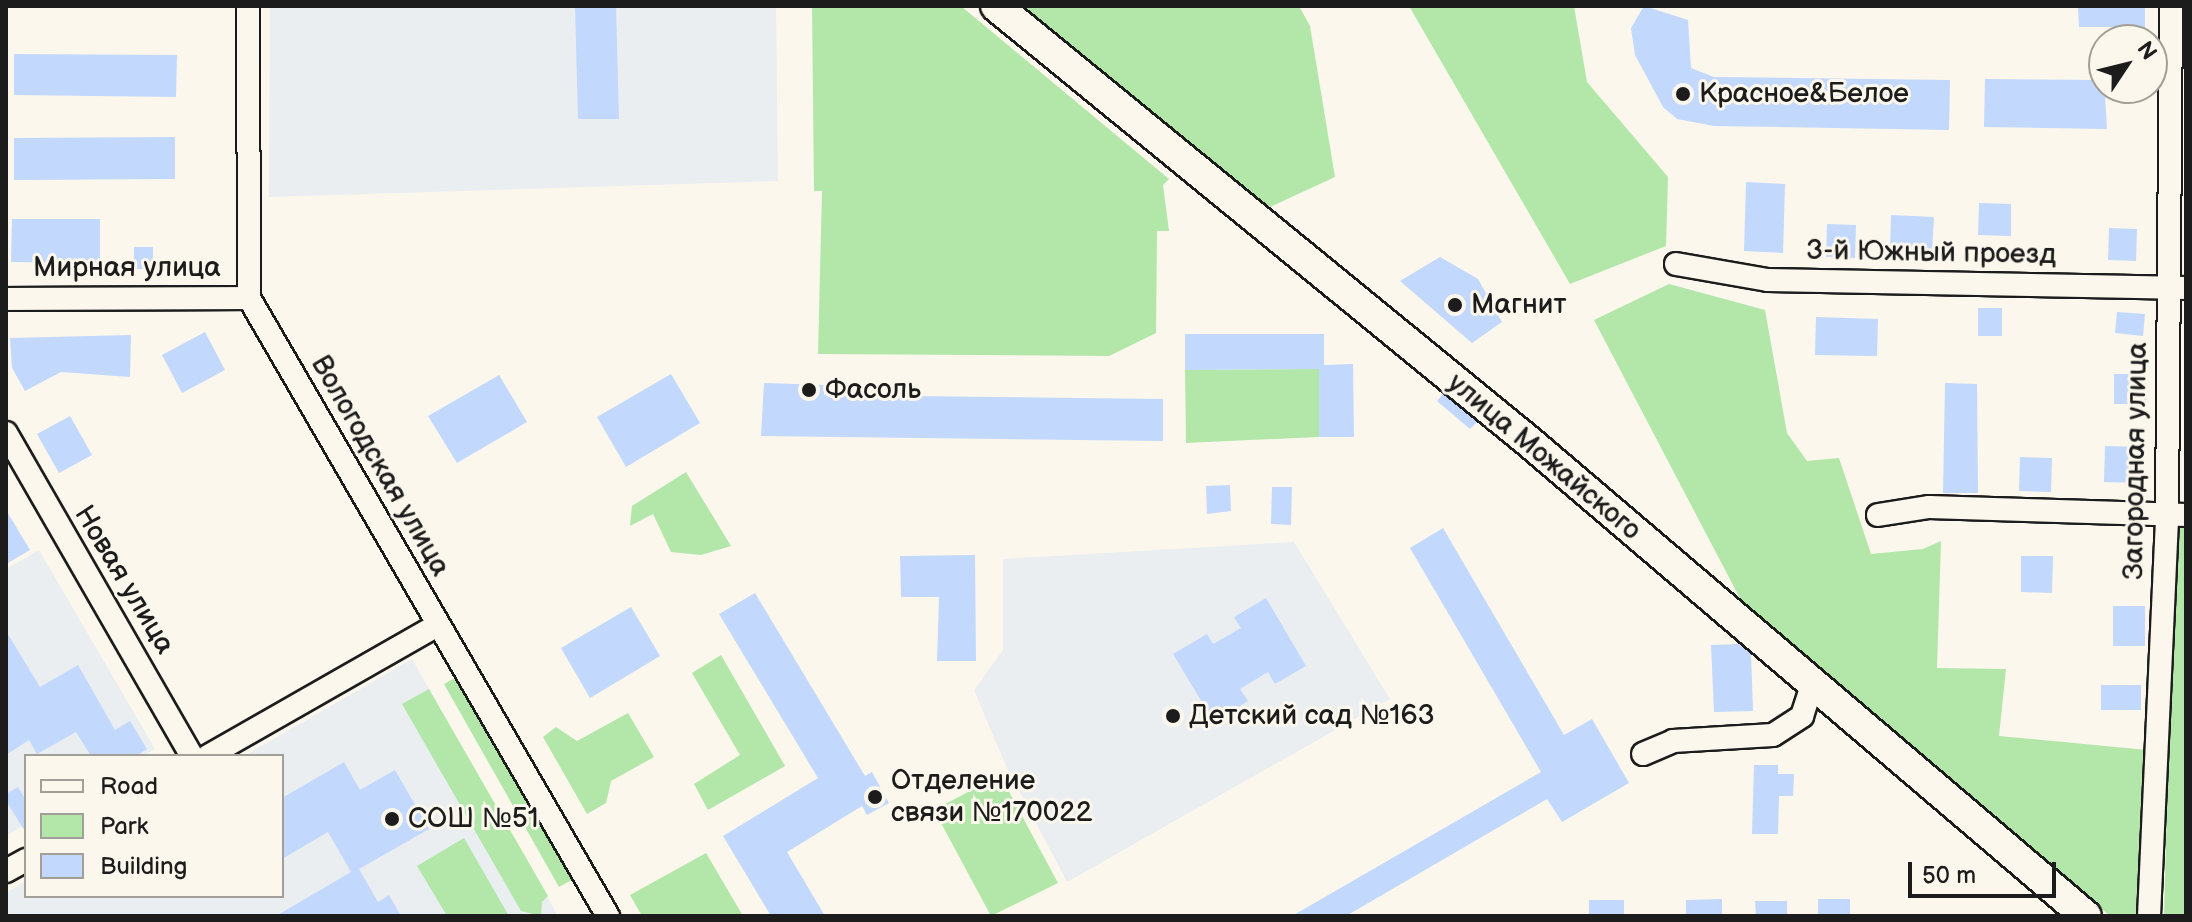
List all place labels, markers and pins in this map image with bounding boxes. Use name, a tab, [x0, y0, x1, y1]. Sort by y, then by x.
place label: Красное&Белое	[1699, 77, 1909, 111]
marker: Красное&Белое	[1674, 85, 1692, 103]
place label: Магнит	[1471, 288, 1566, 322]
marker: Магнит	[1446, 296, 1464, 314]
place label: Фасоль	[825, 373, 921, 407]
marker: Фасоль	[800, 381, 818, 399]
place label: Детский сад №163	[1189, 699, 1435, 733]
marker: Детский сад №163	[1164, 707, 1182, 725]
place label: Отделение связи №170022	[891, 764, 1092, 830]
marker: Отделение связи №170022	[866, 788, 884, 806]
place label: СОШ №51	[408, 802, 539, 836]
marker: СОШ №51	[383, 810, 401, 828]

